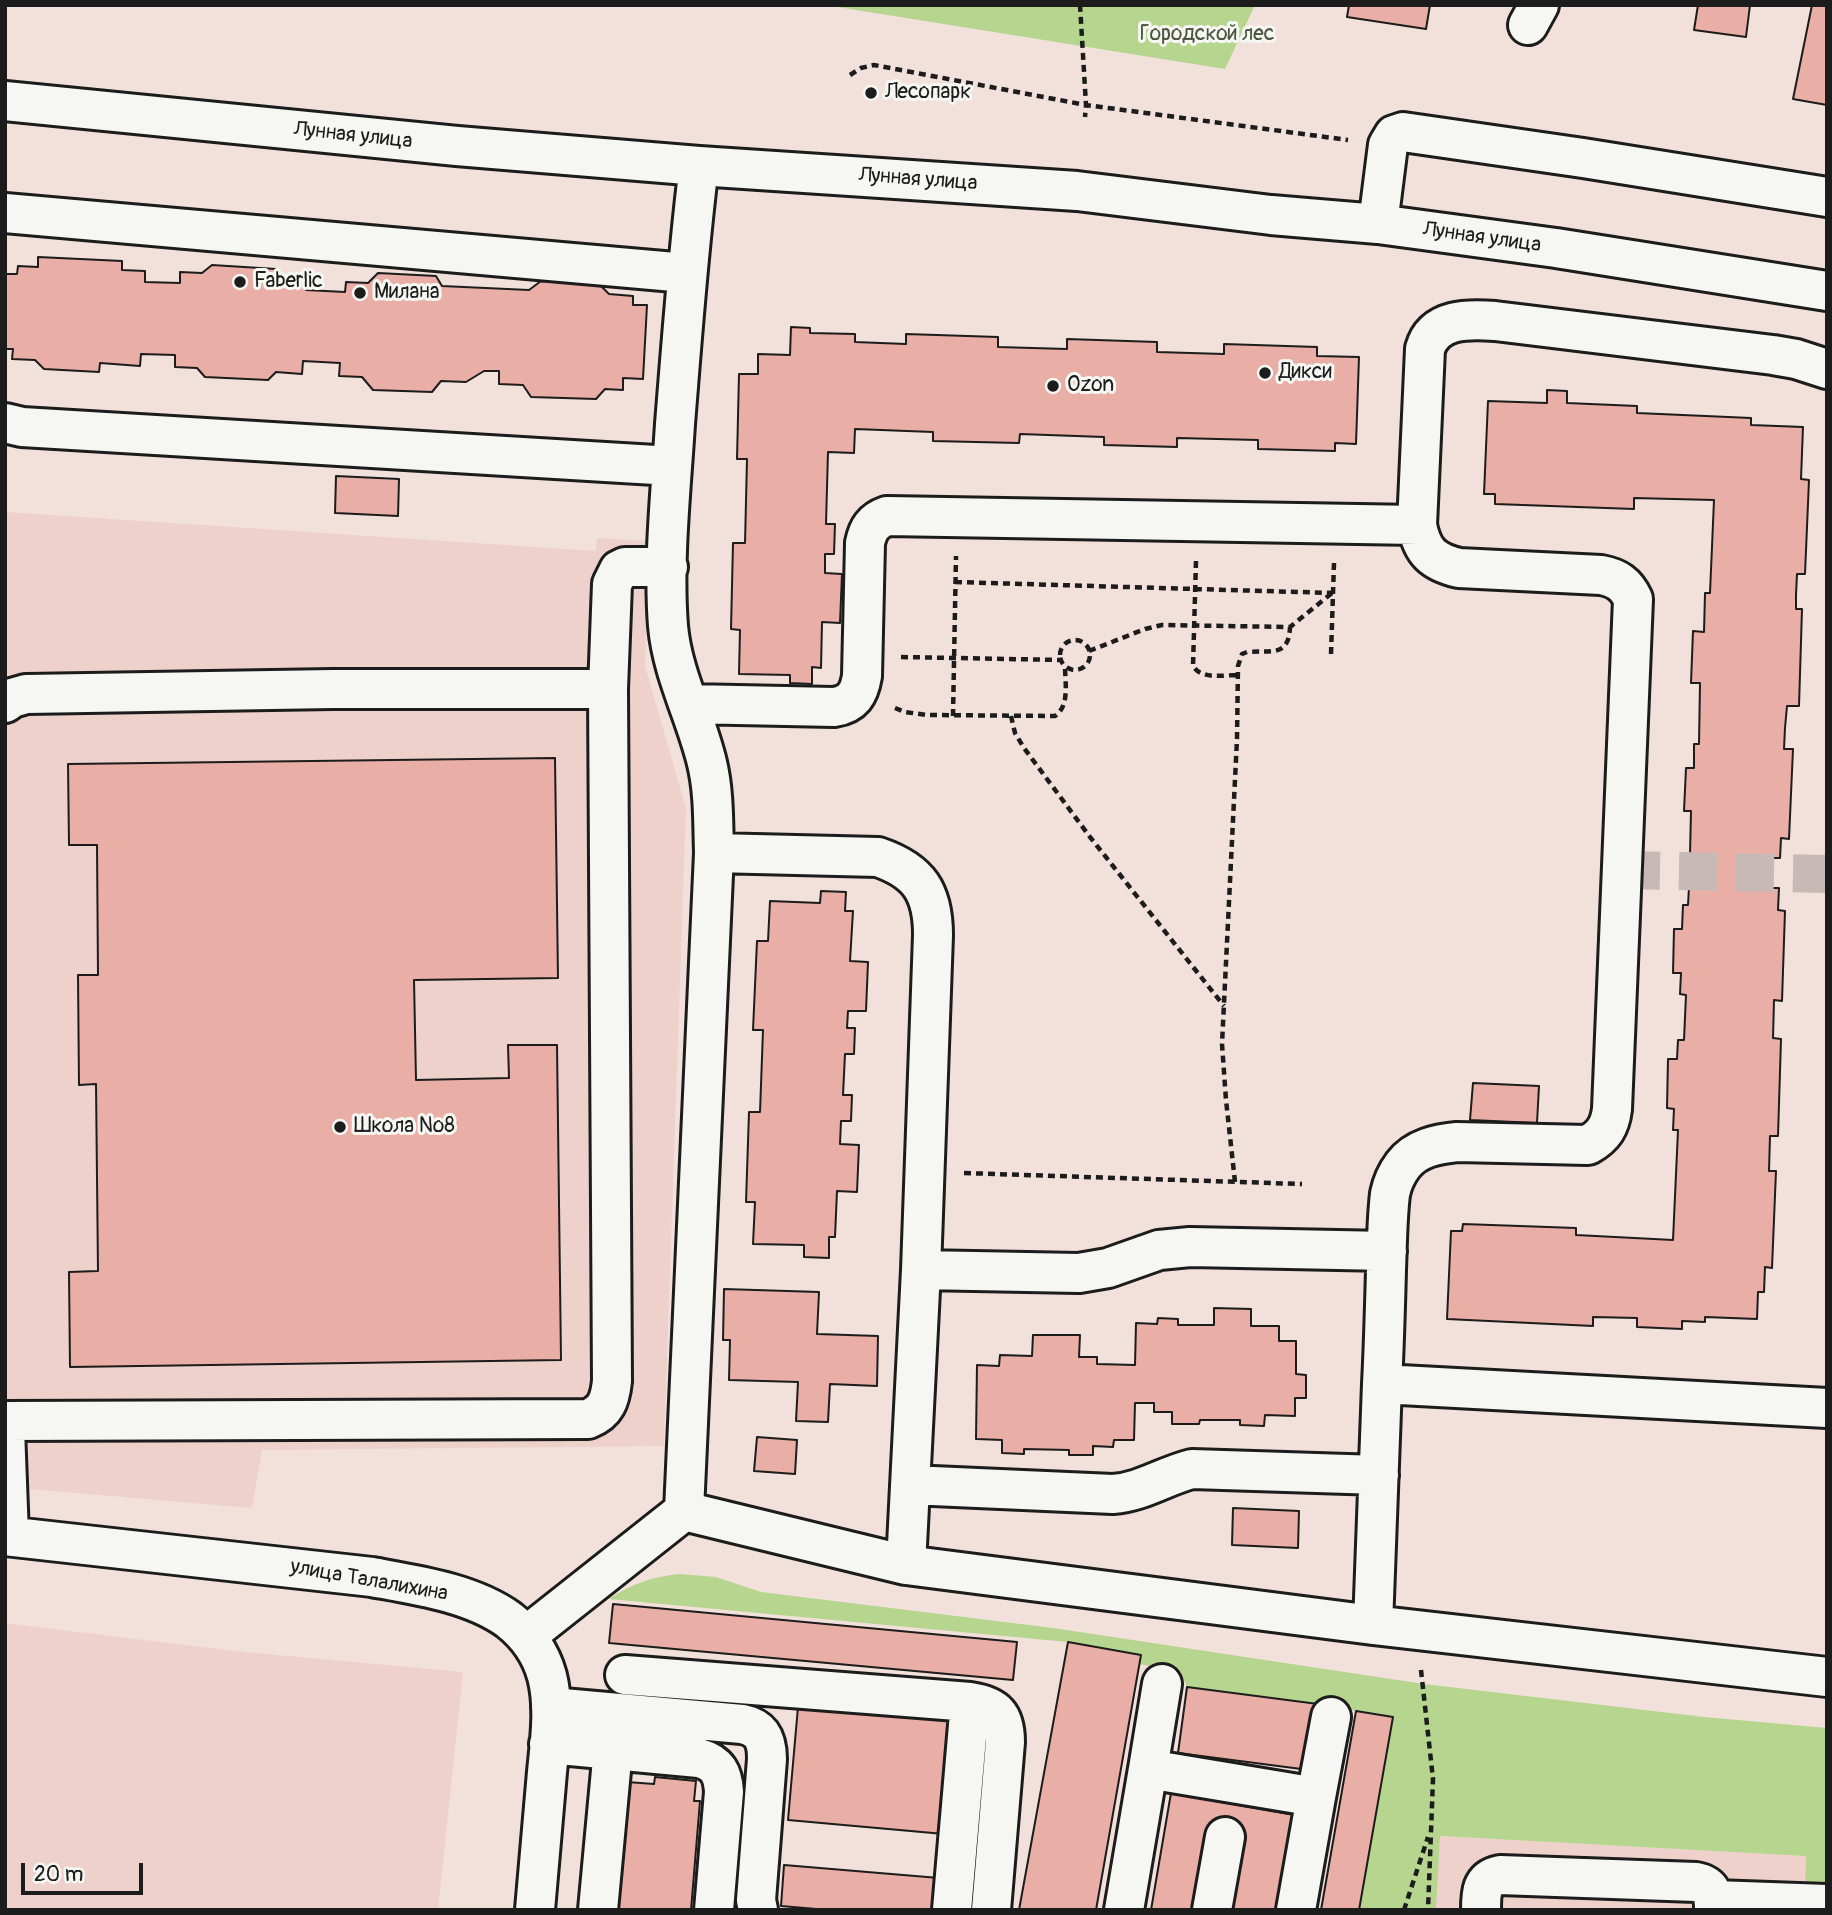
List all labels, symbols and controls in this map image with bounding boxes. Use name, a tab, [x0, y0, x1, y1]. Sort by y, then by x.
park label: Городской лес	[1140, 22, 1274, 48]
place label: Лесопарк	[885, 80, 971, 106]
marker: Лесопарк	[863, 85, 879, 101]
street label: Лунная улица	[293, 117, 413, 155]
street label: Лунная улица	[858, 163, 978, 197]
street label: Лунная улица	[1421, 217, 1543, 259]
place label: Faberlic	[254, 269, 323, 295]
marker: Faberlic	[232, 274, 248, 290]
place label: Милана	[374, 280, 440, 306]
marker: Милана	[352, 285, 368, 301]
place label: Дикси	[1279, 360, 1332, 386]
marker: Дикси	[1257, 365, 1273, 381]
place label: Ozon	[1067, 373, 1114, 399]
marker: Ozon	[1045, 378, 1061, 394]
place label: Школа №8	[354, 1114, 455, 1140]
marker: Школа №8	[332, 1119, 348, 1135]
street label: улица Талалихина	[288, 1555, 450, 1607]
scale bar	[24, 1848, 147, 1892]
text: 20 m	[34, 1861, 83, 1888]

